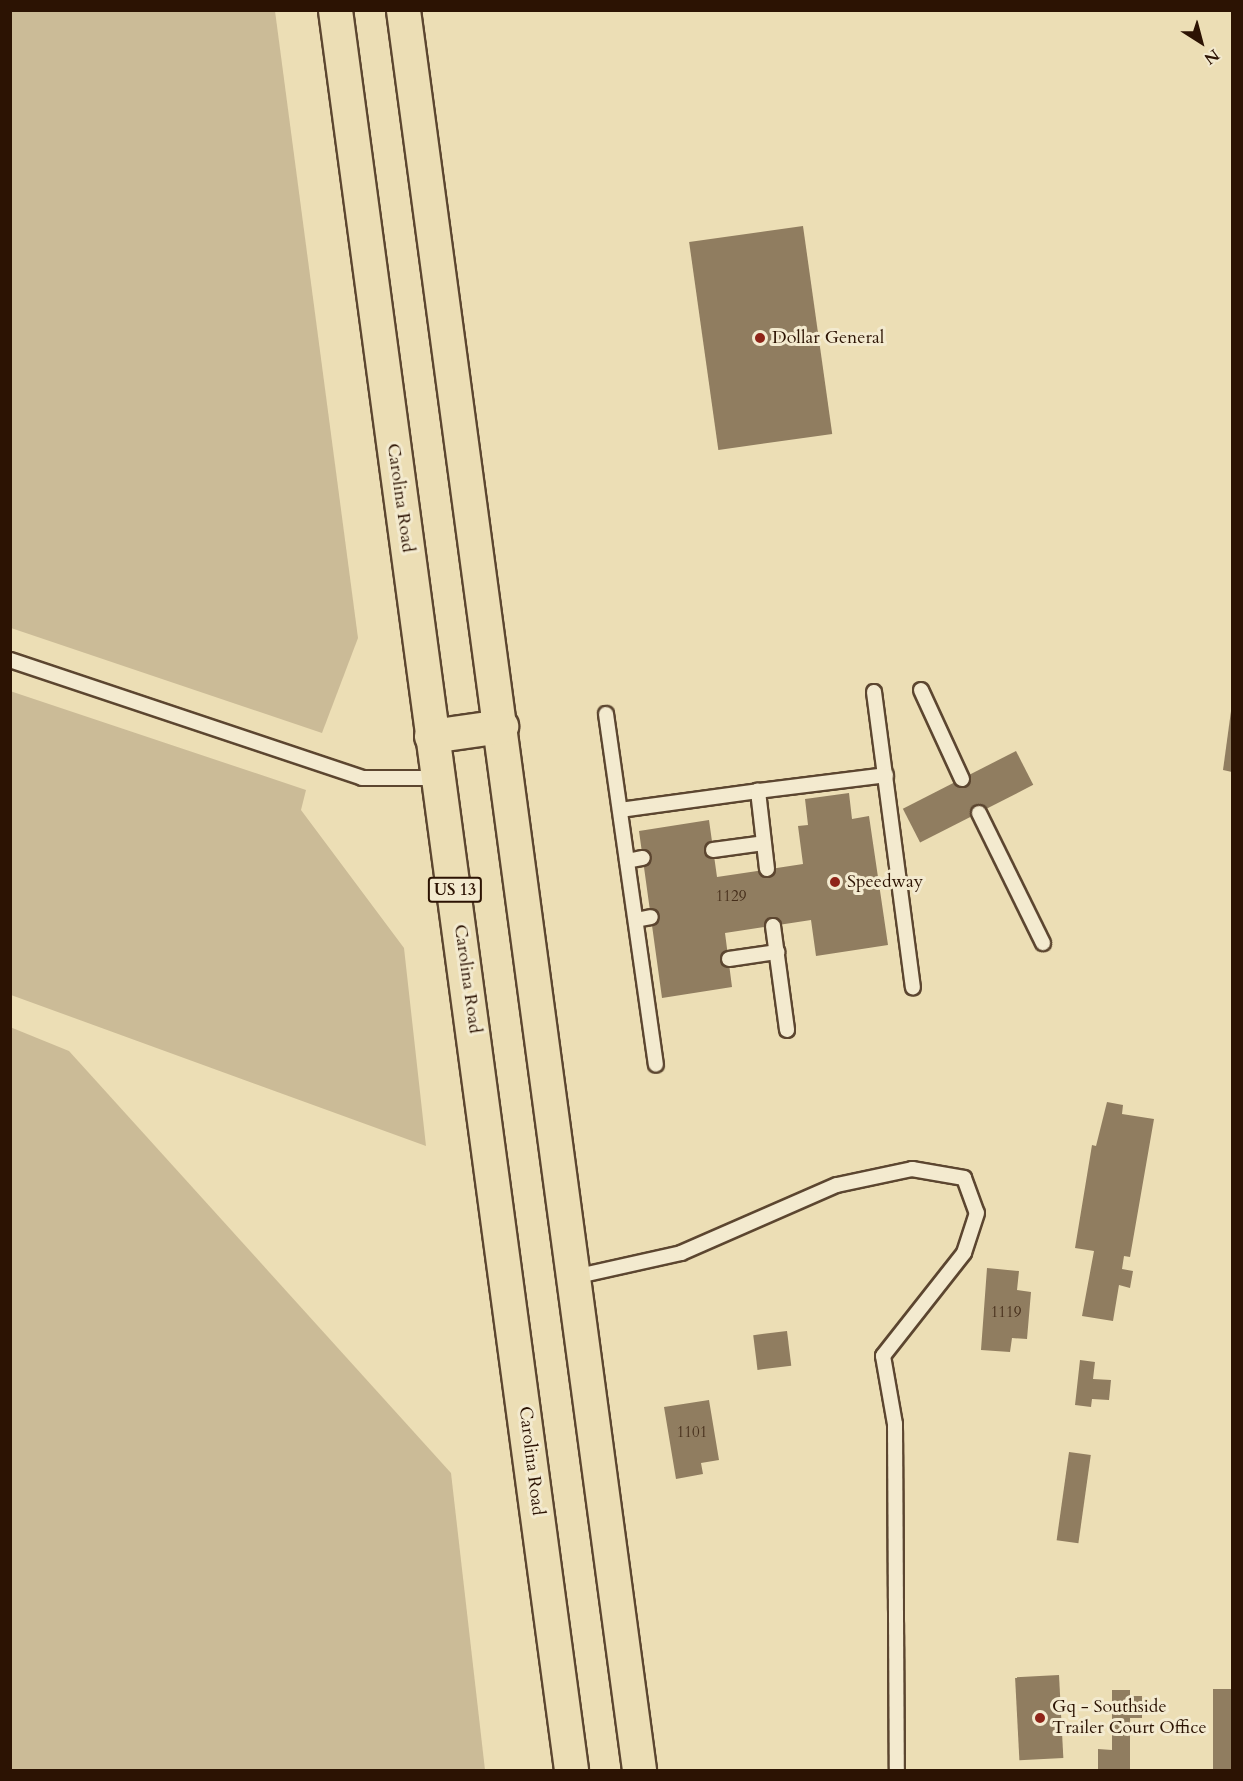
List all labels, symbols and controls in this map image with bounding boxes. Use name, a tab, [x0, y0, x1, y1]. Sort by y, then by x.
north arrow	[1171, 12, 1231, 72]
text: N	[1200, 44, 1224, 70]
place label: Dollar General	[772, 327, 884, 349]
marker: Dollar General	[753, 331, 767, 345]
street label: Carolina Road	[382, 442, 418, 554]
place label: Speedway	[847, 871, 923, 893]
marker: Speedway	[828, 875, 842, 889]
road number: US 13	[426, 877, 484, 903]
house number: 1129	[716, 888, 746, 906]
street label: Carolina Road	[449, 923, 485, 1035]
house number: 1119	[991, 1304, 1021, 1322]
street label: Carolina Road	[514, 1405, 548, 1517]
house number: 1101	[677, 1424, 707, 1442]
place label: Gq - Southside Trailer Court Office	[1052, 1697, 1207, 1740]
marker: Gq - Southside Trailer Court Office	[1033, 1711, 1047, 1725]

